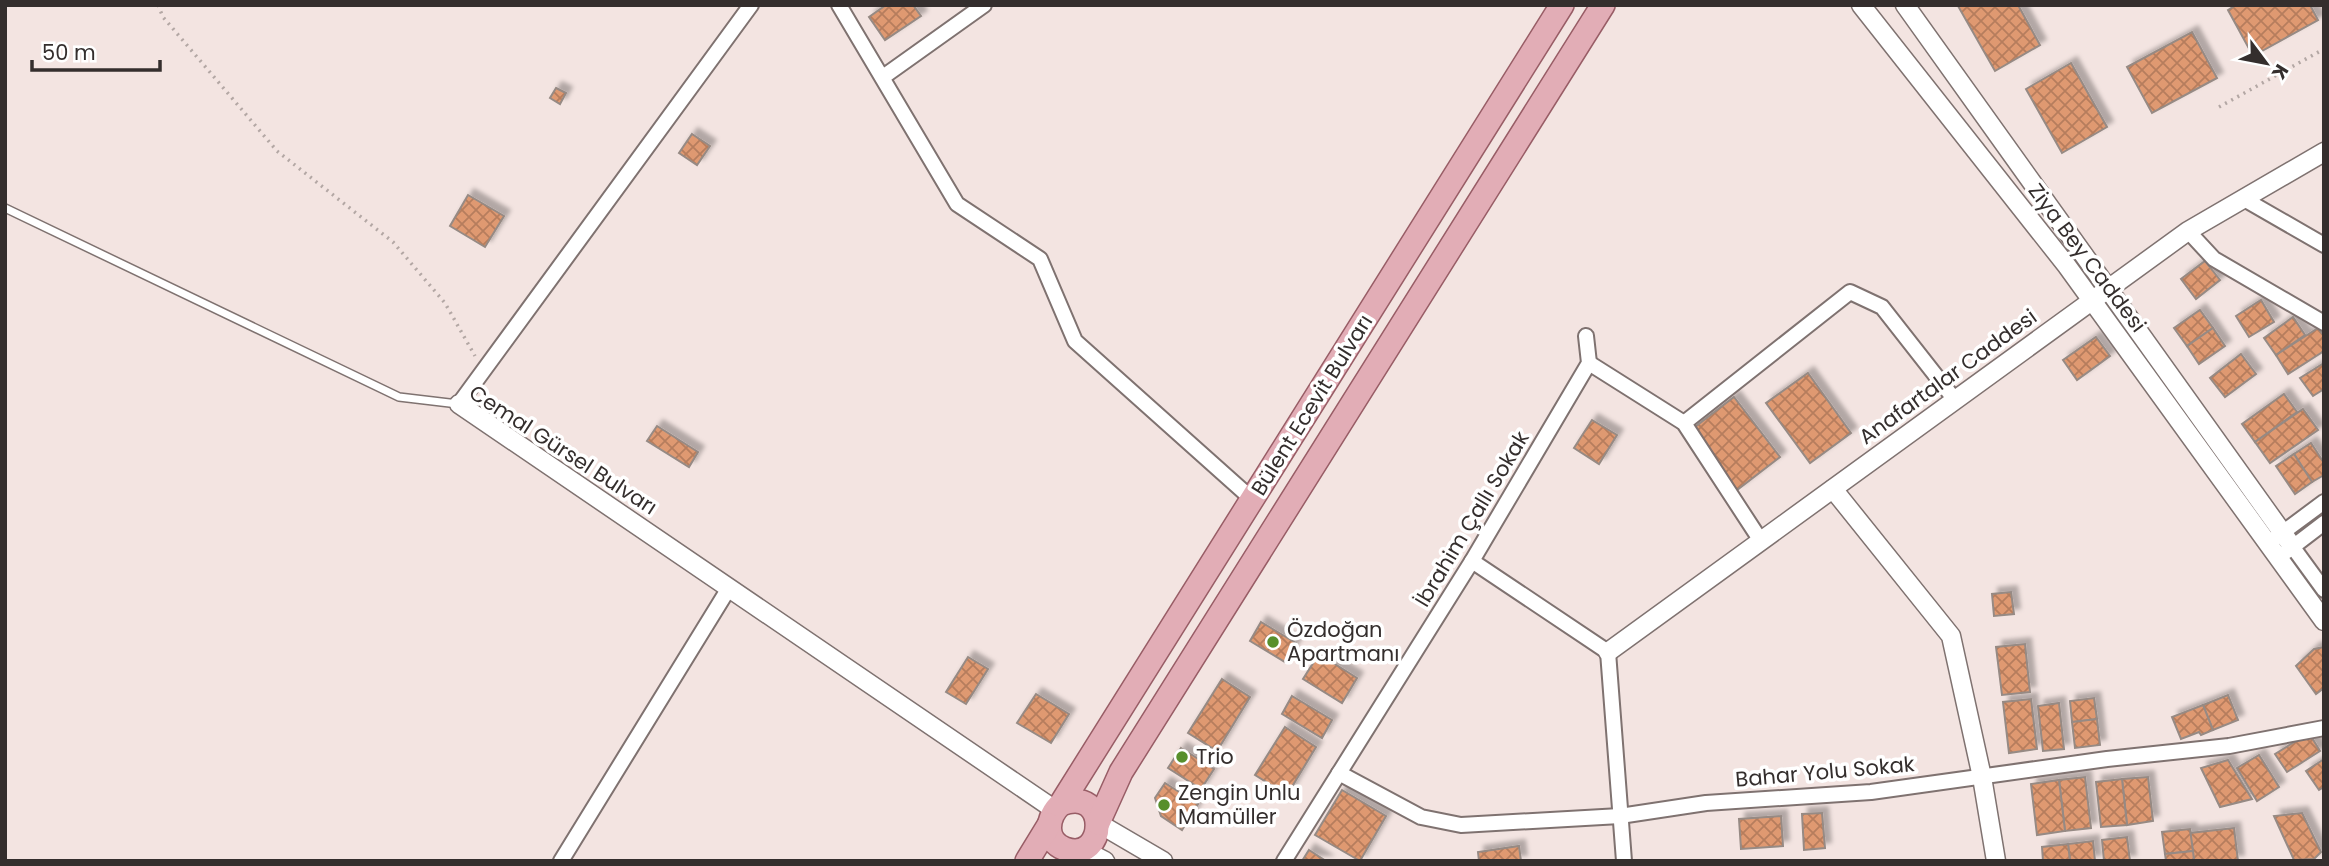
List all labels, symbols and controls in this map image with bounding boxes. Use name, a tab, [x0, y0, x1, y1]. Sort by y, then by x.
scale bar	[32, 28, 159, 72]
north arrow	[2231, 28, 2301, 98]
text: 50 m	[42, 38, 96, 67]
text: K	[2265, 59, 2295, 85]
street label: Ziya Bey Caddesi	[2022, 177, 2153, 338]
street label: Anafartalar Caddesi	[1853, 302, 2043, 451]
street label: Bülent Ecevit Bulvarı	[1244, 309, 1379, 501]
street label: Cemal Gürsel Bulvarı	[464, 378, 663, 521]
street label: İbrahim Çallı Sokak	[1408, 425, 1536, 612]
place label: Özdoğan Apartmanı	[1287, 615, 1399, 668]
marker: Özdoğan Apartmanı	[1265, 634, 1281, 650]
place label: Trio	[1196, 742, 1234, 771]
marker: Trio	[1174, 749, 1190, 765]
street label: Bahar Yolu Sokak	[1734, 749, 1916, 794]
place label: Zengin Unlu Mamüller	[1178, 778, 1300, 831]
marker: Zengin Unlu Mamüller	[1156, 797, 1172, 813]

